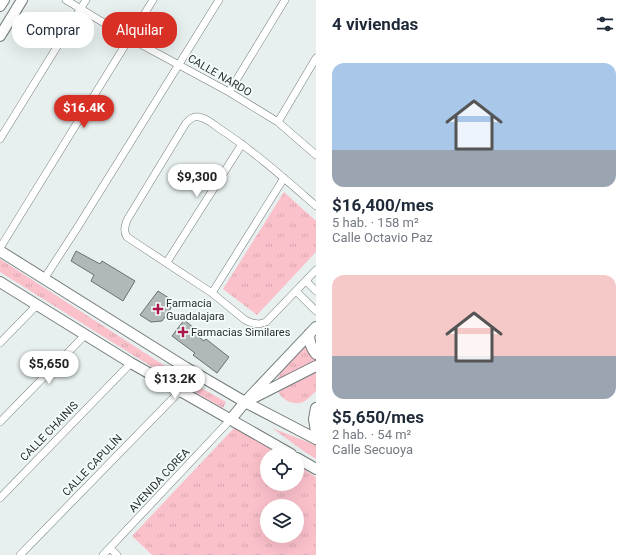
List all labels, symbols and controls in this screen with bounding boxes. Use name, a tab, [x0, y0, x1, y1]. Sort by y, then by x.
chip: Comprar	[12, 12, 94, 48]
chip: Alquilar	[102, 12, 177, 48]
icon: filters	[594, 13, 616, 35]
text: 4 viviendas	[332, 14, 418, 34]
street label: CALLE NARDO	[185, 52, 254, 99]
icon: home	[438, 89, 510, 161]
pin: $16.4K	[51, 95, 117, 129]
text: $16.4K	[63, 100, 105, 115]
pin: $9,300	[164, 164, 230, 198]
text: $9,300	[177, 169, 217, 184]
text: $16,400/mes	[332, 195, 434, 215]
text: 5 hab. · 158 m²	[332, 215, 419, 230]
text: Calle Octavio Paz	[332, 230, 433, 245]
place label: Farmacia Guadalajara	[166, 297, 225, 323]
icon: home	[438, 301, 510, 373]
marker: Farmacia Guadalajara	[153, 304, 163, 314]
place label: Farmacias Similares	[191, 326, 291, 339]
marker: Farmacias Similares	[178, 327, 188, 337]
pin: $5,650	[16, 351, 82, 385]
text: $5,650	[29, 356, 69, 371]
pin: $13.2K	[142, 366, 208, 400]
text: $13.2K	[154, 371, 196, 386]
street label: CALLE CHAINIS	[18, 399, 81, 464]
text: $5,650/mes	[332, 407, 424, 427]
text: 2 hab. · 54 m²	[332, 427, 411, 442]
street label: CALLE CAPULÍN	[60, 432, 125, 499]
text: Calle Secuoya	[332, 442, 413, 457]
street label: AVENIDA COREA	[126, 445, 193, 515]
map controls	[260, 447, 304, 543]
button: locate	[260, 447, 304, 491]
button: layers	[260, 499, 304, 543]

